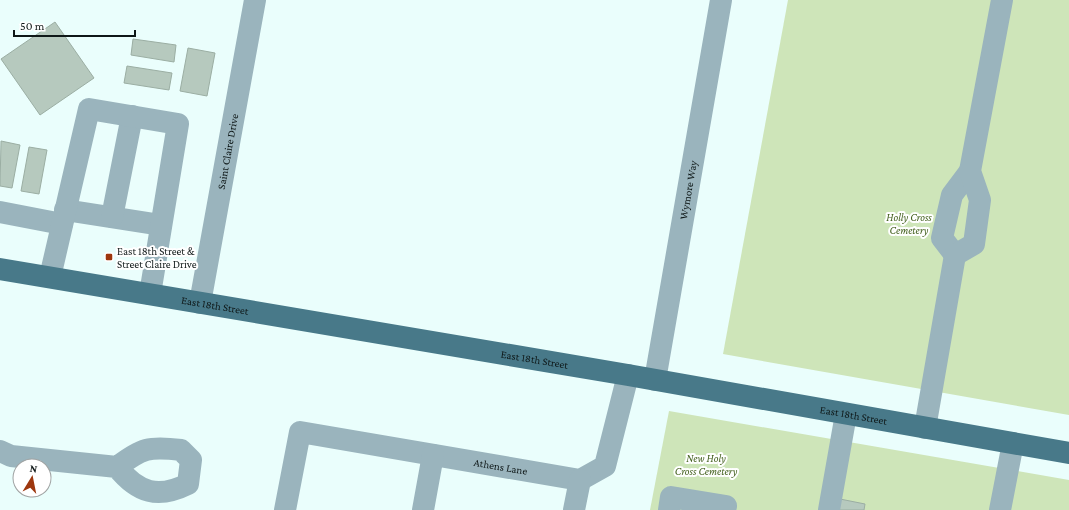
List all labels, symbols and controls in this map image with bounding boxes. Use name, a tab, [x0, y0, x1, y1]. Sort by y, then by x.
scale bar	[14, 12, 135, 38]
text: 50 m	[20, 19, 45, 33]
street label: Saint Claire Drive	[215, 113, 240, 190]
street label: Wymore Way	[677, 159, 700, 220]
park label: Holly Cross Cemetery	[886, 211, 932, 237]
place label: East 18th Street & Street Claire Drive	[117, 245, 197, 270]
marker: East 18th Street & Street Claire Drive	[104, 252, 114, 262]
street label: East 18th Street	[180, 294, 250, 317]
street label: East 18th Street	[500, 348, 569, 371]
street label: East 18th Street	[819, 403, 889, 427]
park label: New Holy Cross Cemetery	[675, 452, 738, 478]
street label: Athens Lane	[473, 456, 529, 477]
north arrow	[12, 458, 52, 498]
text: N	[29, 462, 39, 475]

